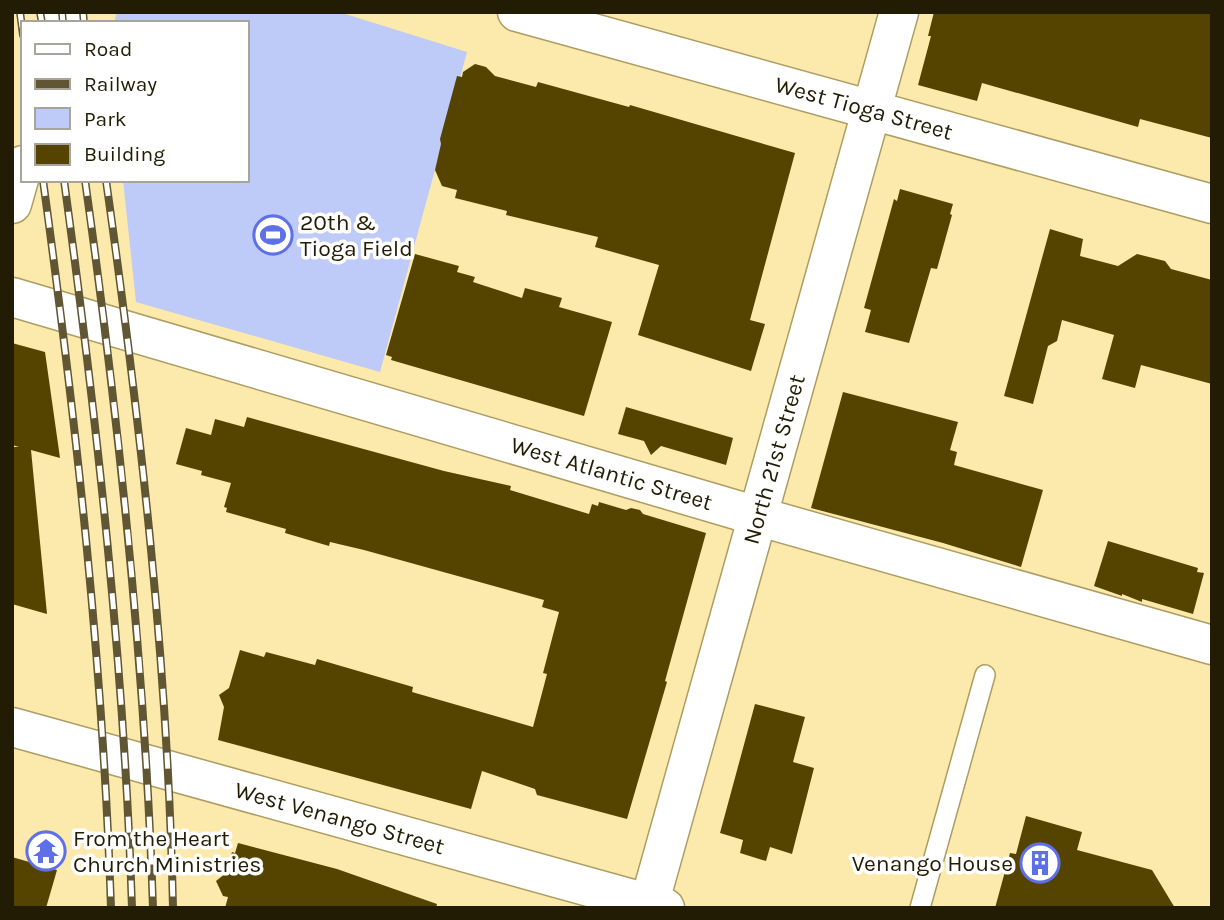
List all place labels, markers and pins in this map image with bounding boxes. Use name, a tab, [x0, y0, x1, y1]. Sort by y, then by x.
place label: 20th & Tioga Field	[300, 209, 413, 262]
sports icon: 20th & Tioga Field	[252, 214, 294, 256]
place label: From the Heart Church Ministries	[73, 825, 261, 878]
temple icon: From the Heart Church Ministries	[25, 830, 67, 872]
building icon: Venango House	[1019, 842, 1061, 884]
place label: Venango House	[852, 850, 1013, 877]

